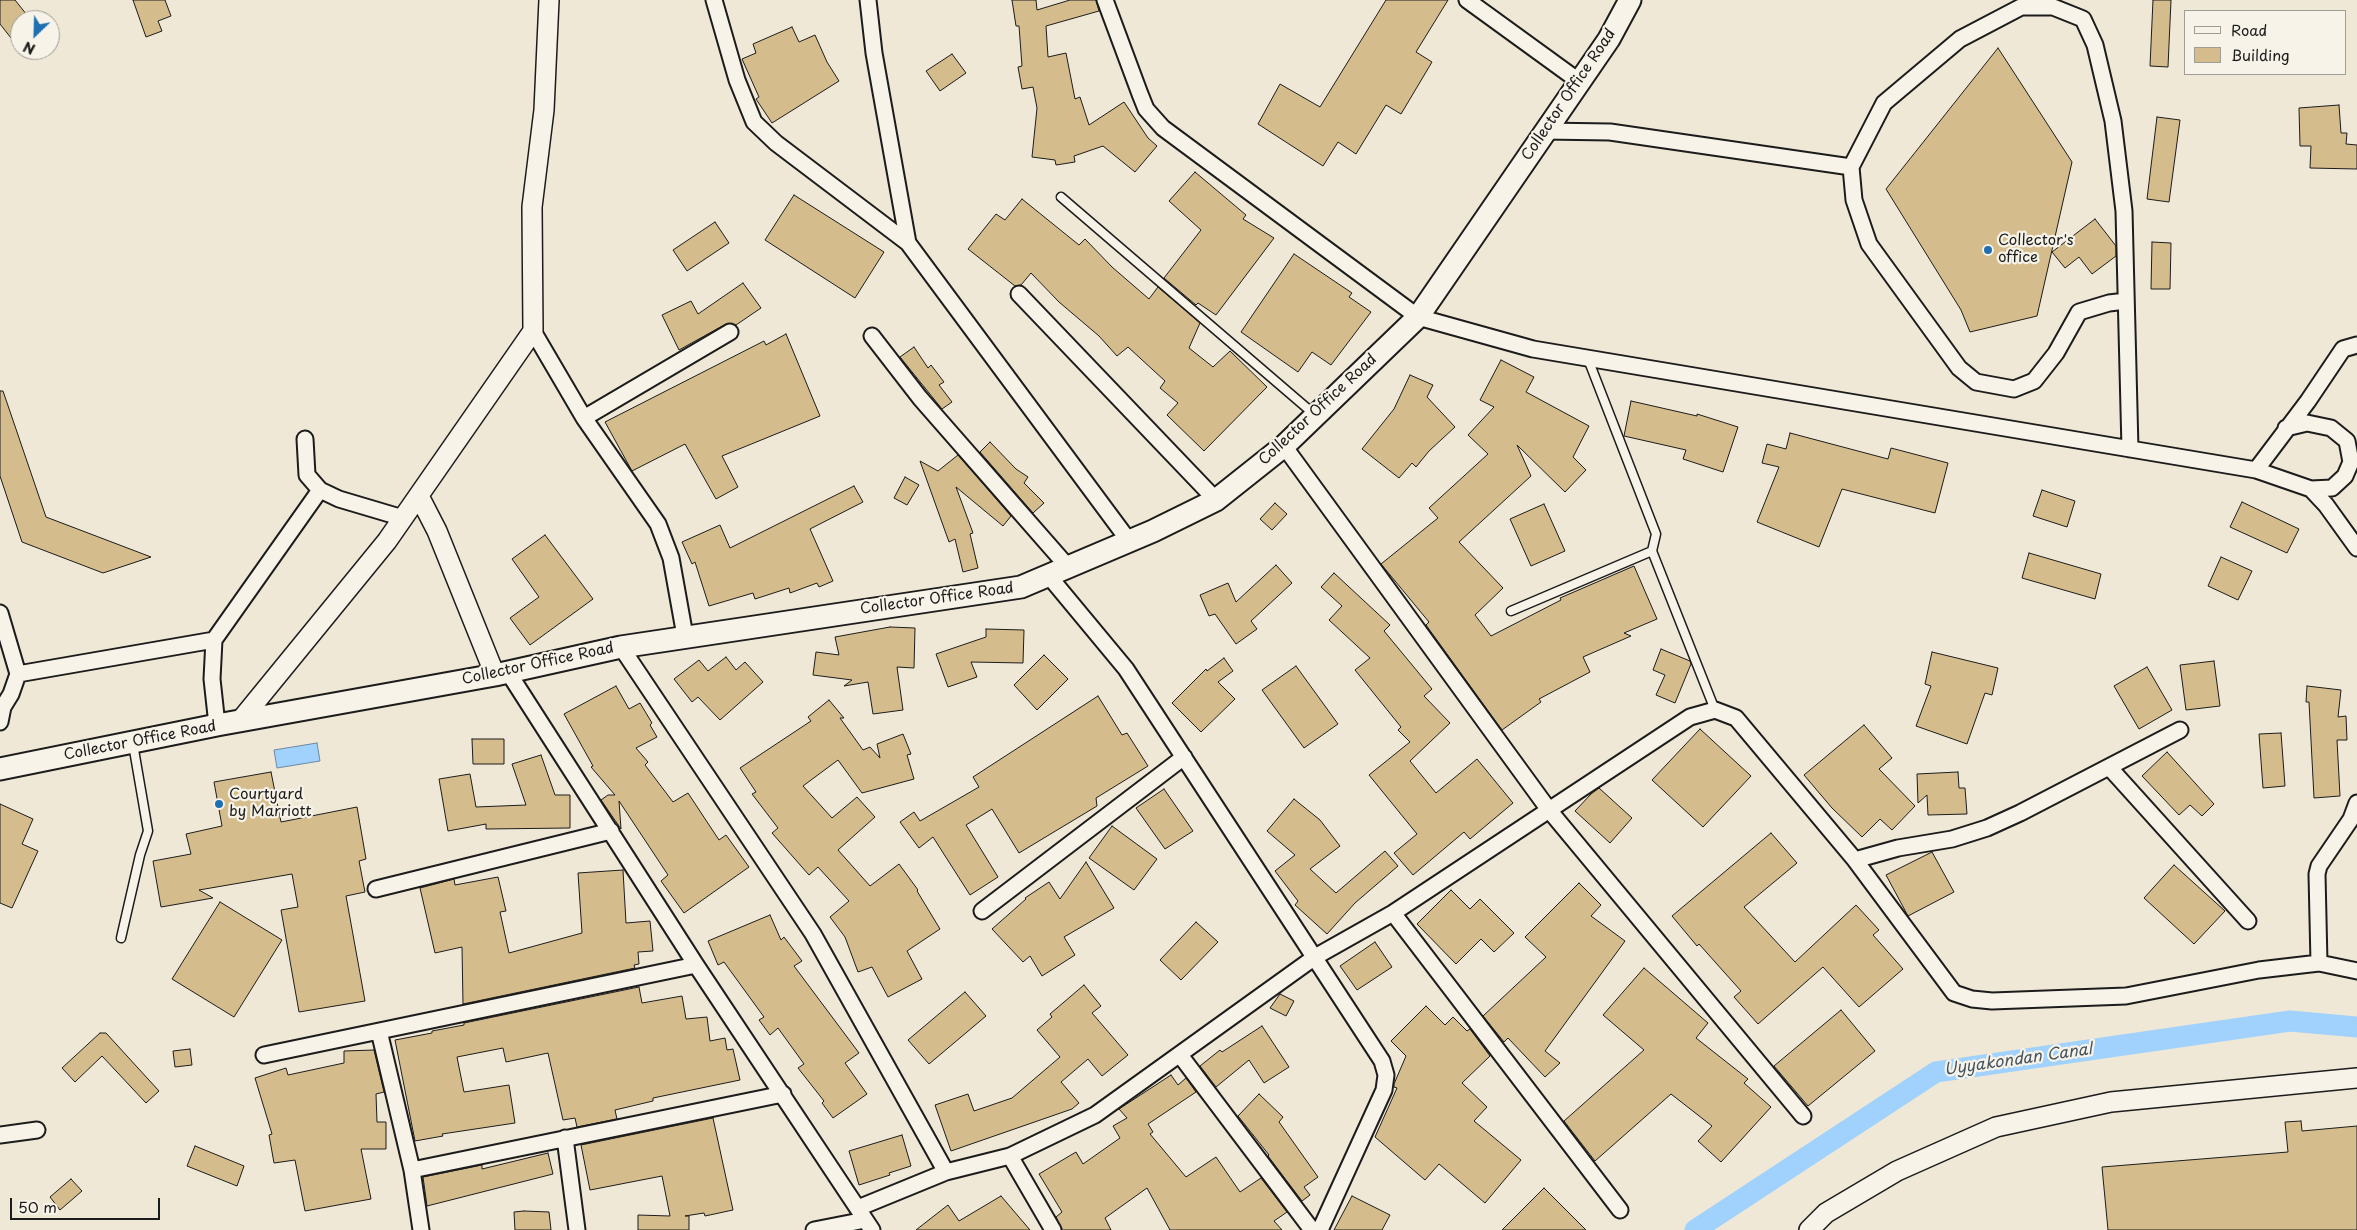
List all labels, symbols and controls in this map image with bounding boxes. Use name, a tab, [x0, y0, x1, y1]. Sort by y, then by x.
north arrow	[10, 10, 60, 60]
legend	[2184, 10, 2347, 75]
text: Road	[2231, 18, 2267, 41]
street label: Collector Office Road	[1518, 26, 1620, 164]
text: N	[20, 36, 38, 60]
text: Building	[2231, 43, 2290, 66]
place label: Collector's office	[1998, 232, 2074, 267]
marker: Collector's office	[1982, 244, 1994, 256]
street label: Collector Office Road	[1255, 351, 1381, 469]
street label: Collector Office Road	[859, 579, 1015, 619]
street label: Collector Office Road	[460, 639, 616, 689]
street label: Collector Office Road	[62, 717, 218, 765]
place label: Courtyard by Marriott	[229, 786, 312, 821]
marker: Courtyard by Marriott	[213, 798, 225, 810]
water label: Uyyakondan Canal	[1943, 1040, 2093, 1080]
scale bar	[12, 1188, 162, 1220]
text: 50 m	[18, 1195, 57, 1218]

